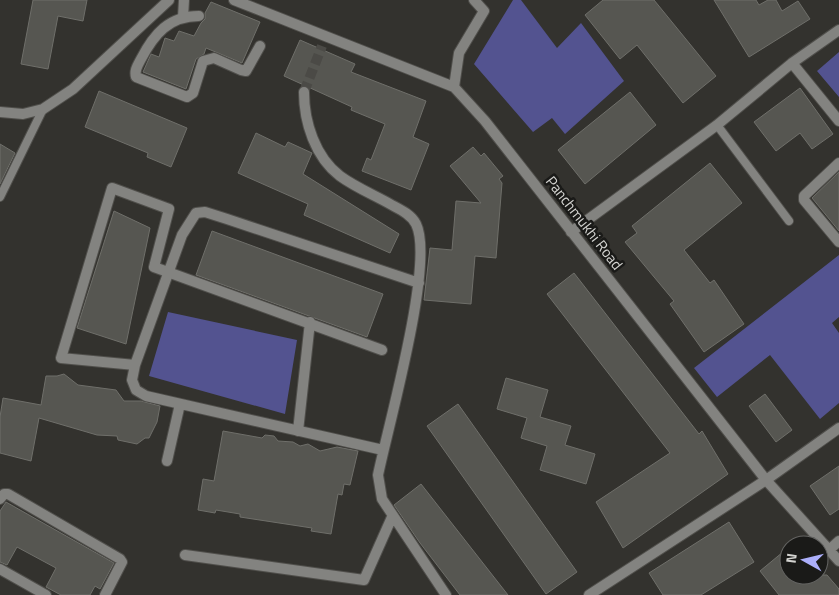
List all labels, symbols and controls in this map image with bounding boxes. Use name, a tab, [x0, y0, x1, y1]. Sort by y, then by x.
street label: Panchmukhi Road	[540, 171, 628, 275]
north arrow	[779, 535, 829, 585]
text: N	[780, 552, 802, 564]

